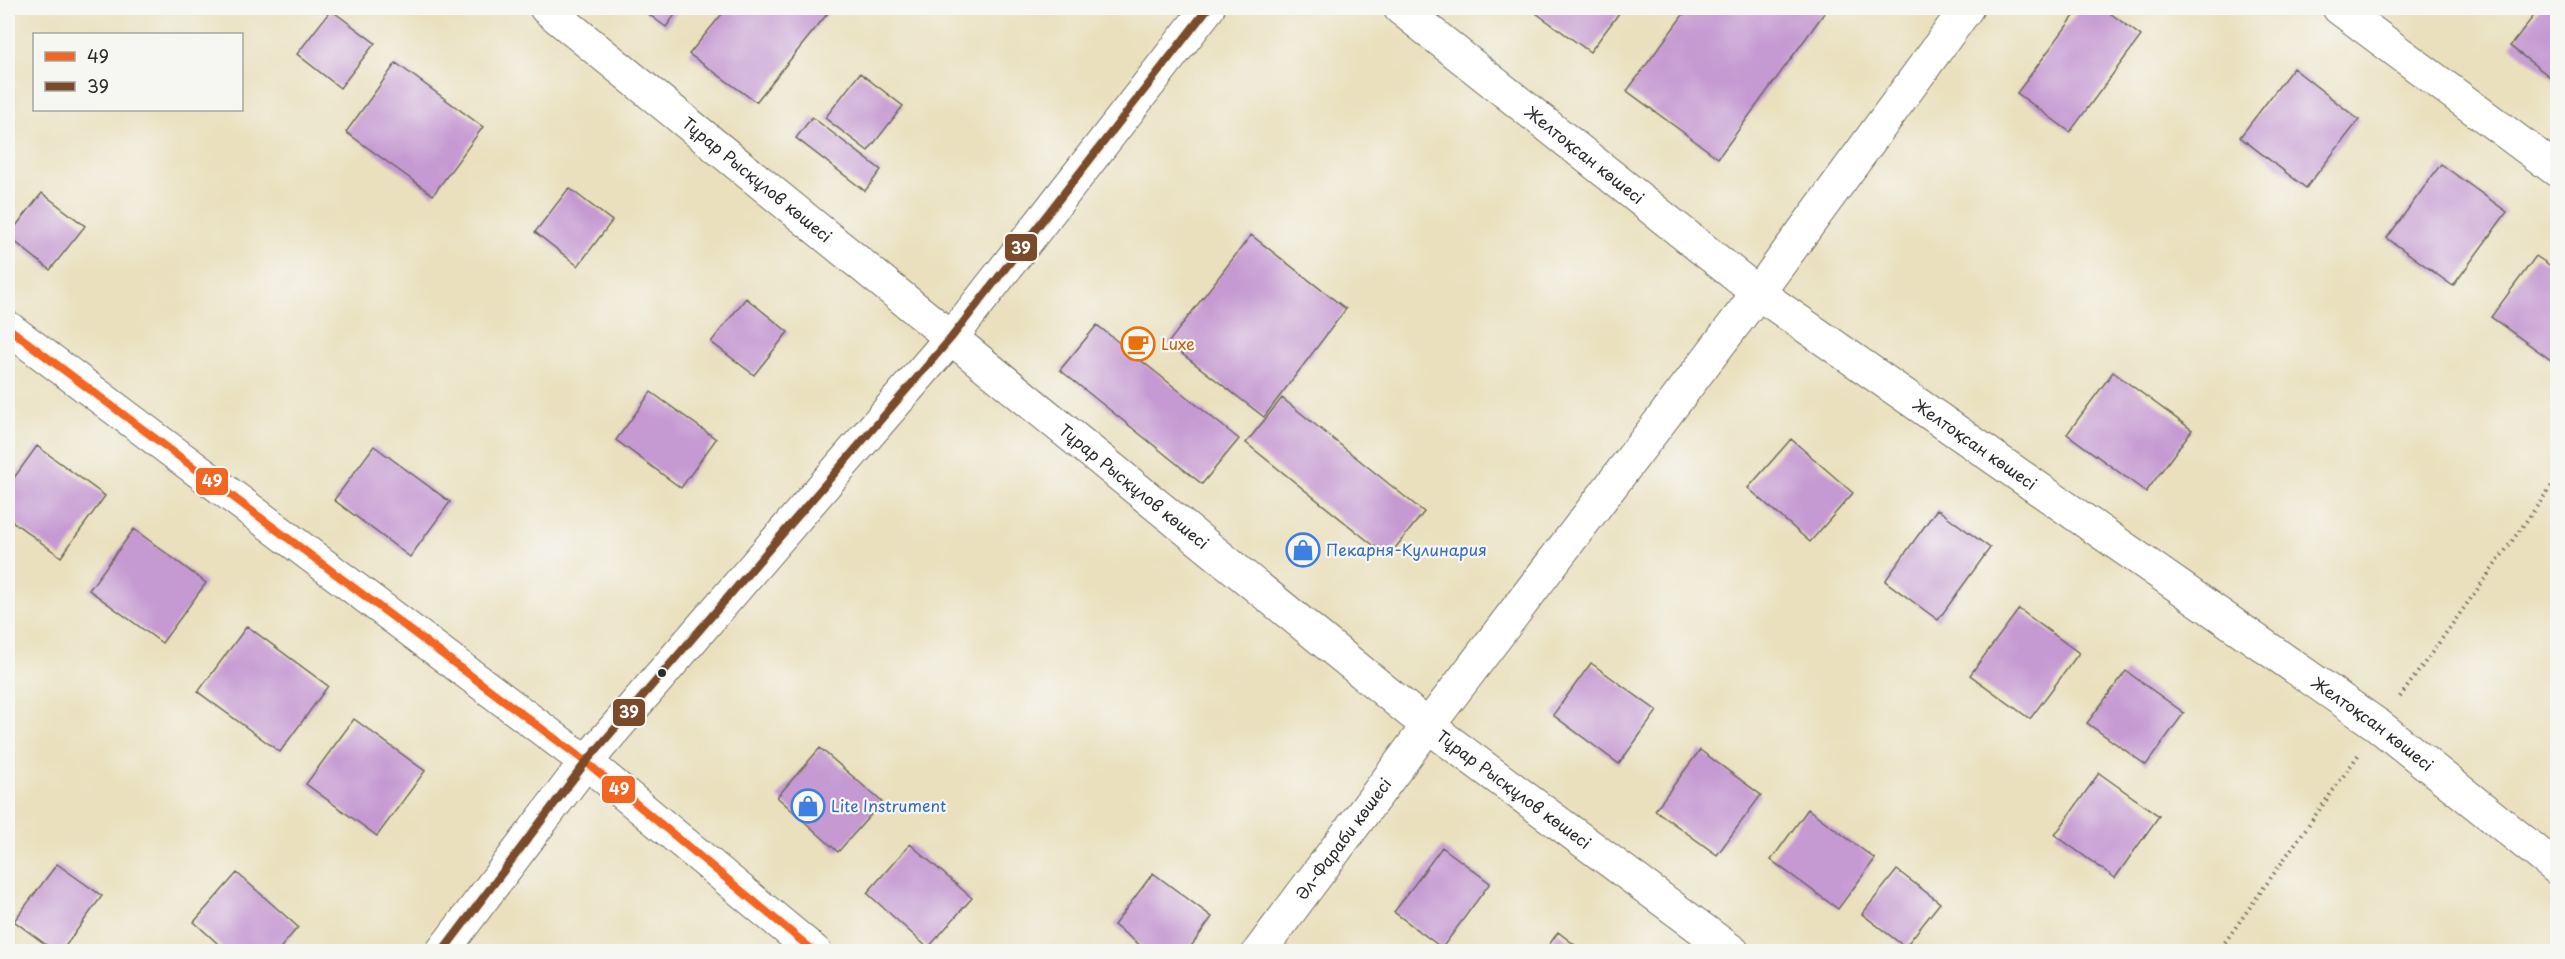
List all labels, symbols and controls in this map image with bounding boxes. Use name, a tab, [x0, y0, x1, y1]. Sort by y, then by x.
legend	[33, 33, 243, 111]
text: 49	[87, 42, 109, 69]
text: 39	[87, 72, 109, 99]
street label: Желтоқсан көшесі	[1521, 99, 1650, 209]
street label: Тұрар Рысқұлов көшесі	[677, 111, 838, 247]
line badge: 39	[1004, 233, 1038, 262]
text: 39	[1011, 235, 1031, 259]
cafe icon: Luxe	[1120, 326, 1156, 362]
place label: Luxe	[1161, 331, 1195, 355]
street label: Желтоқсан көшесі	[1909, 392, 2042, 495]
street label: Тұрар Рысқұлов көшесі	[1054, 417, 1215, 554]
line badge: 49	[195, 467, 229, 496]
text: 49	[202, 468, 222, 492]
shop icon: Пекарня-Кулинария	[1285, 532, 1321, 568]
place label: Пекарня-Кулинария	[1326, 537, 1487, 561]
unlabelled marker	[656, 667, 668, 679]
street label: Желтоқсан көшесі	[2307, 670, 2439, 776]
line badge: 39	[612, 698, 646, 727]
text: 39	[619, 699, 639, 723]
street label: Тұрар Рысқұлов көшесі	[1432, 723, 1597, 854]
street label: Әл-Фараби көшесі	[1289, 772, 1396, 905]
line badge: 49	[601, 775, 636, 804]
text: 49	[609, 776, 629, 800]
shop icon: Lite Instrument	[790, 788, 826, 824]
place label: Lite Instrument	[831, 793, 946, 817]

